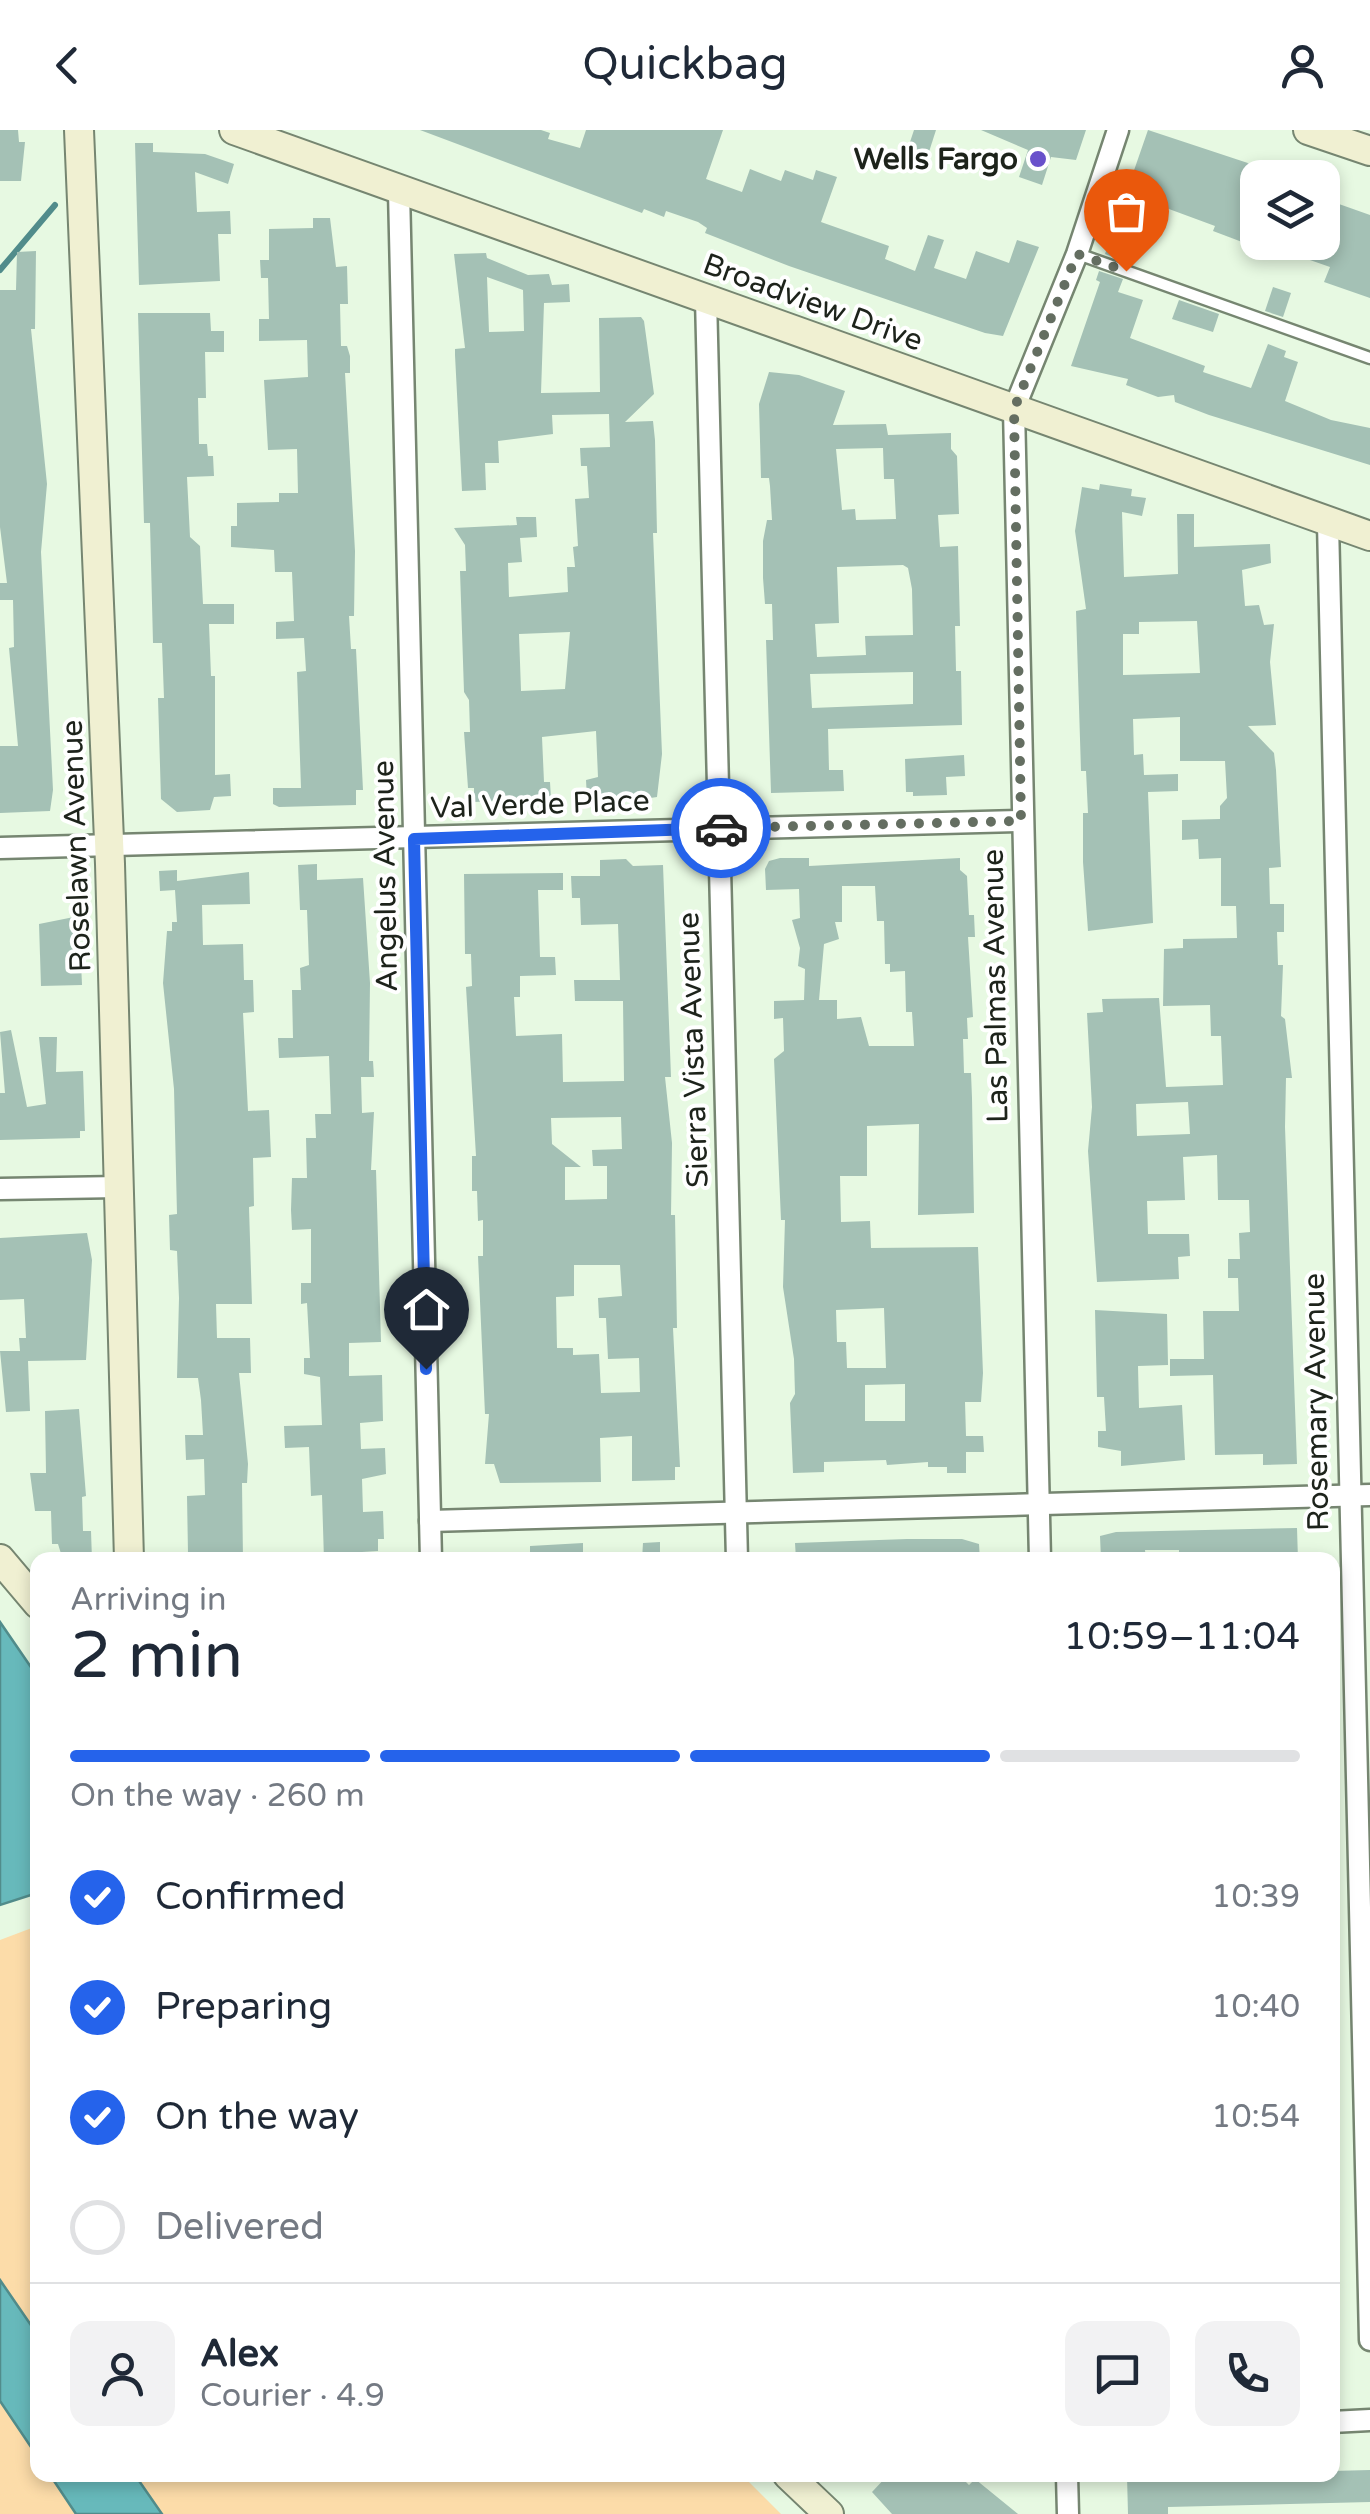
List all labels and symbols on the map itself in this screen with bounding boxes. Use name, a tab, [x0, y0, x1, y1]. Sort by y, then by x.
place label: Wells Fargo	[854, 141, 1018, 178]
marker: Wells Fargo	[1027, 148, 1049, 170]
pin	[1084, 169, 1169, 272]
street label: Broadview Drive	[698, 246, 928, 359]
street label: Roselawn Avenue	[54, 719, 99, 973]
street label: Angelus Avenue	[365, 760, 406, 992]
courier	[671, 778, 771, 878]
street label: Val Verde Place	[430, 782, 650, 827]
street label: Las Palmas Avenue	[975, 849, 1016, 1123]
street label: Sierra Vista Avenue	[670, 911, 717, 1189]
pin	[384, 1267, 469, 1370]
street label: Rosemary Avenue	[1296, 1273, 1337, 1531]

